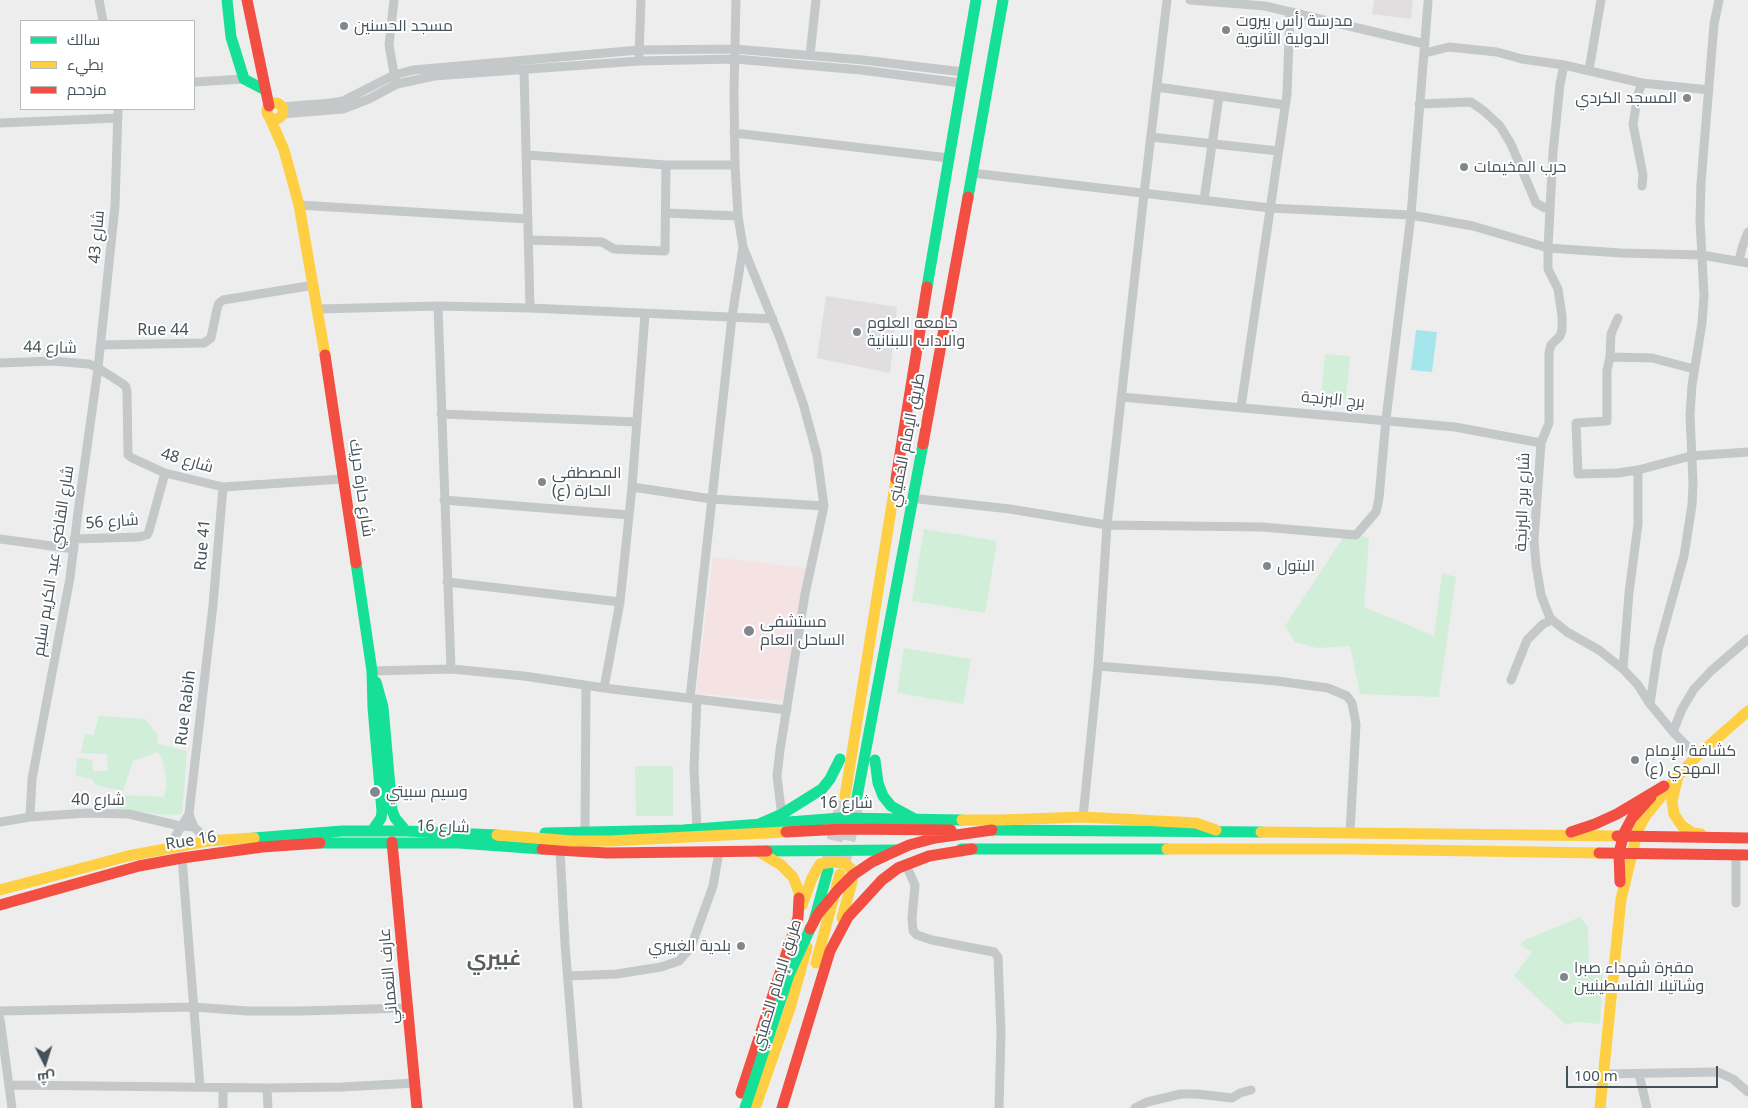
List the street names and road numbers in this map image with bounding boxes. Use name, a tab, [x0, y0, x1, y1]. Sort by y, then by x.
street label: شارع 43	[85, 210, 109, 264]
street label: Rue 44	[137, 320, 189, 340]
street label: شارع 44	[23, 338, 77, 358]
street label: طريق الإمام الخميني	[885, 371, 929, 509]
street label: برج البرنجة	[1300, 388, 1366, 412]
street label: شارع حارة حريك	[345, 438, 377, 538]
street label: شارع 48	[159, 444, 215, 478]
street label: شارع برج البرنجة	[1512, 452, 1534, 552]
street label: شارع القاضي عبد الكريم سليم	[29, 464, 79, 658]
street label: شارع 56	[85, 511, 139, 533]
street label: Rue 41	[191, 519, 215, 571]
street label: Rue Rabih	[172, 669, 200, 747]
street label: شارع 40	[71, 790, 125, 810]
street label: شارع 16	[819, 793, 873, 813]
street label: شارع 16	[416, 816, 470, 838]
street label: Rue 16	[164, 828, 218, 854]
street label: طريق الإمام الخميني	[748, 917, 806, 1053]
street label: عارف النعماني	[375, 927, 403, 1025]

